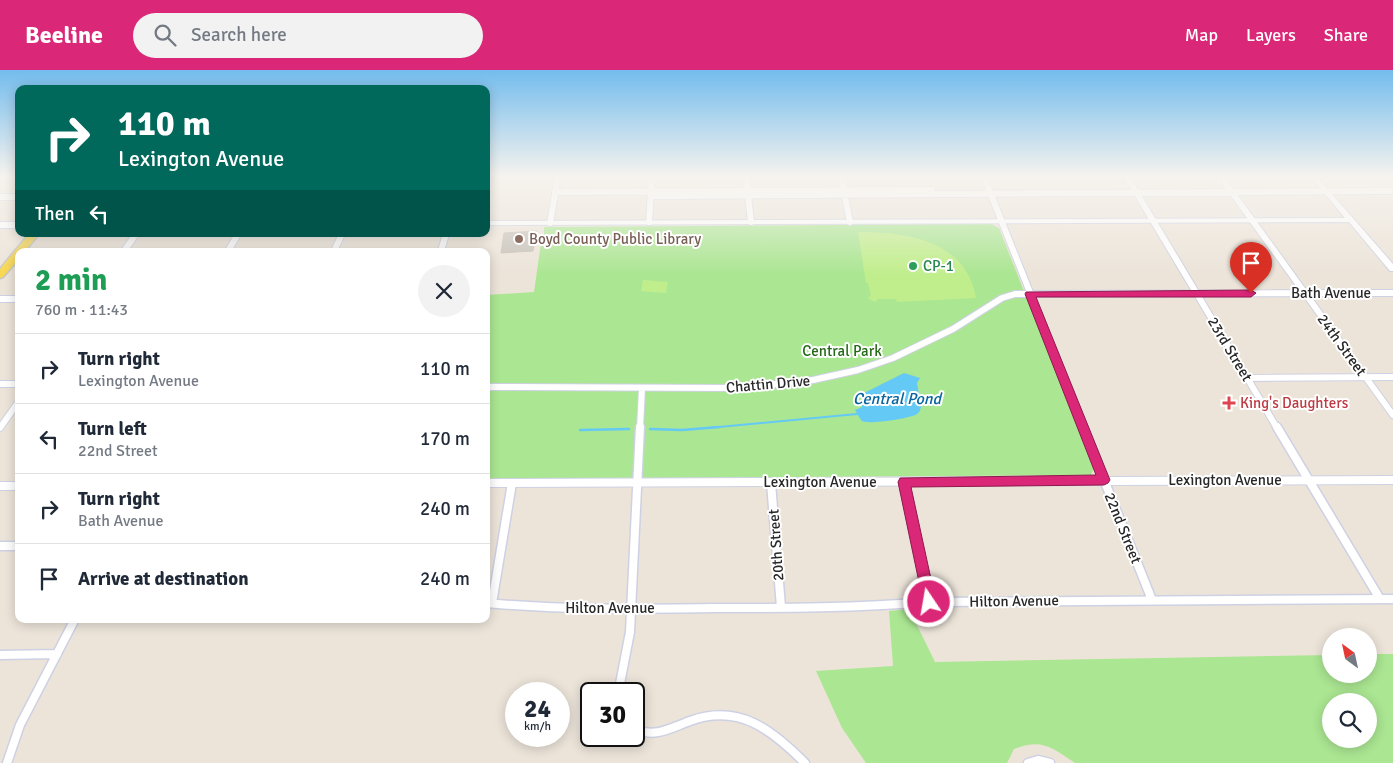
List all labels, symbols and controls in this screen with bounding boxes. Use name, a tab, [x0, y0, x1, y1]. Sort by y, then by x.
search box	[133, 13, 483, 58]
text: Beeline	[25, 20, 103, 50]
icon: search	[151, 21, 179, 49]
text: Search here	[191, 23, 287, 47]
text: Map	[1185, 24, 1218, 46]
text: Layers	[1246, 24, 1296, 46]
text: Share	[1324, 24, 1368, 46]
text: 110 m	[118, 102, 211, 145]
icon: right	[35, 105, 100, 170]
text: Lexington Avenue	[118, 145, 284, 172]
icon: left	[85, 200, 113, 228]
text: Then	[35, 202, 75, 226]
place label: Boyd County Public Library	[529, 230, 701, 248]
marker: Boyd County Public Library	[513, 233, 525, 245]
pin	[1230, 242, 1272, 293]
icon: arrive	[1237, 249, 1265, 277]
place label: CP-1	[923, 257, 954, 275]
marker: CP-1	[907, 260, 919, 272]
text: 2 min	[35, 262, 107, 299]
button: close	[418, 265, 470, 317]
street label: Bath Avenue	[1291, 284, 1371, 302]
text: 760 m · 11:43	[35, 300, 128, 320]
street label: 24th Street	[1314, 311, 1370, 379]
street label: 23rd Street	[1204, 314, 1256, 384]
park label: Central Park	[802, 342, 882, 360]
text: Turn right	[78, 347, 160, 371]
icon: right	[35, 355, 63, 383]
text: 110 m	[420, 357, 470, 381]
text: Lexington Avenue	[78, 371, 199, 391]
street label: Chattin Drive	[725, 371, 811, 397]
water label: Central Pond	[853, 389, 944, 409]
place label: King's Daughters	[1240, 394, 1349, 412]
marker: King's Daughters	[1222, 396, 1236, 410]
text: Turn left	[78, 417, 147, 441]
icon: left	[35, 425, 63, 453]
text: 170 m	[420, 427, 470, 451]
text: 22nd Street	[78, 441, 158, 461]
street label: Lexington Avenue	[1168, 471, 1282, 489]
street label: Lexington Avenue	[763, 473, 877, 491]
text: Turn right	[78, 487, 160, 511]
street label: 22nd Street	[1101, 490, 1145, 566]
icon: right	[35, 495, 63, 523]
text: 240 m	[420, 497, 470, 521]
street label: 20th Street	[765, 508, 787, 582]
text: Bath Avenue	[78, 511, 164, 531]
icon: arrive	[35, 565, 63, 593]
text: Arrive at destination	[78, 567, 249, 591]
text: 240 m	[420, 567, 470, 591]
position arrow	[902, 575, 954, 627]
street label: Hilton Avenue	[969, 591, 1059, 611]
street label: Hilton Avenue	[565, 599, 655, 617]
north arrow	[1322, 628, 1378, 682]
map controls	[1322, 628, 1377, 748]
speed limit sign: 30	[580, 682, 645, 747]
text: 24	[524, 693, 551, 724]
button: search	[1322, 693, 1377, 748]
text: km/h	[524, 719, 551, 734]

